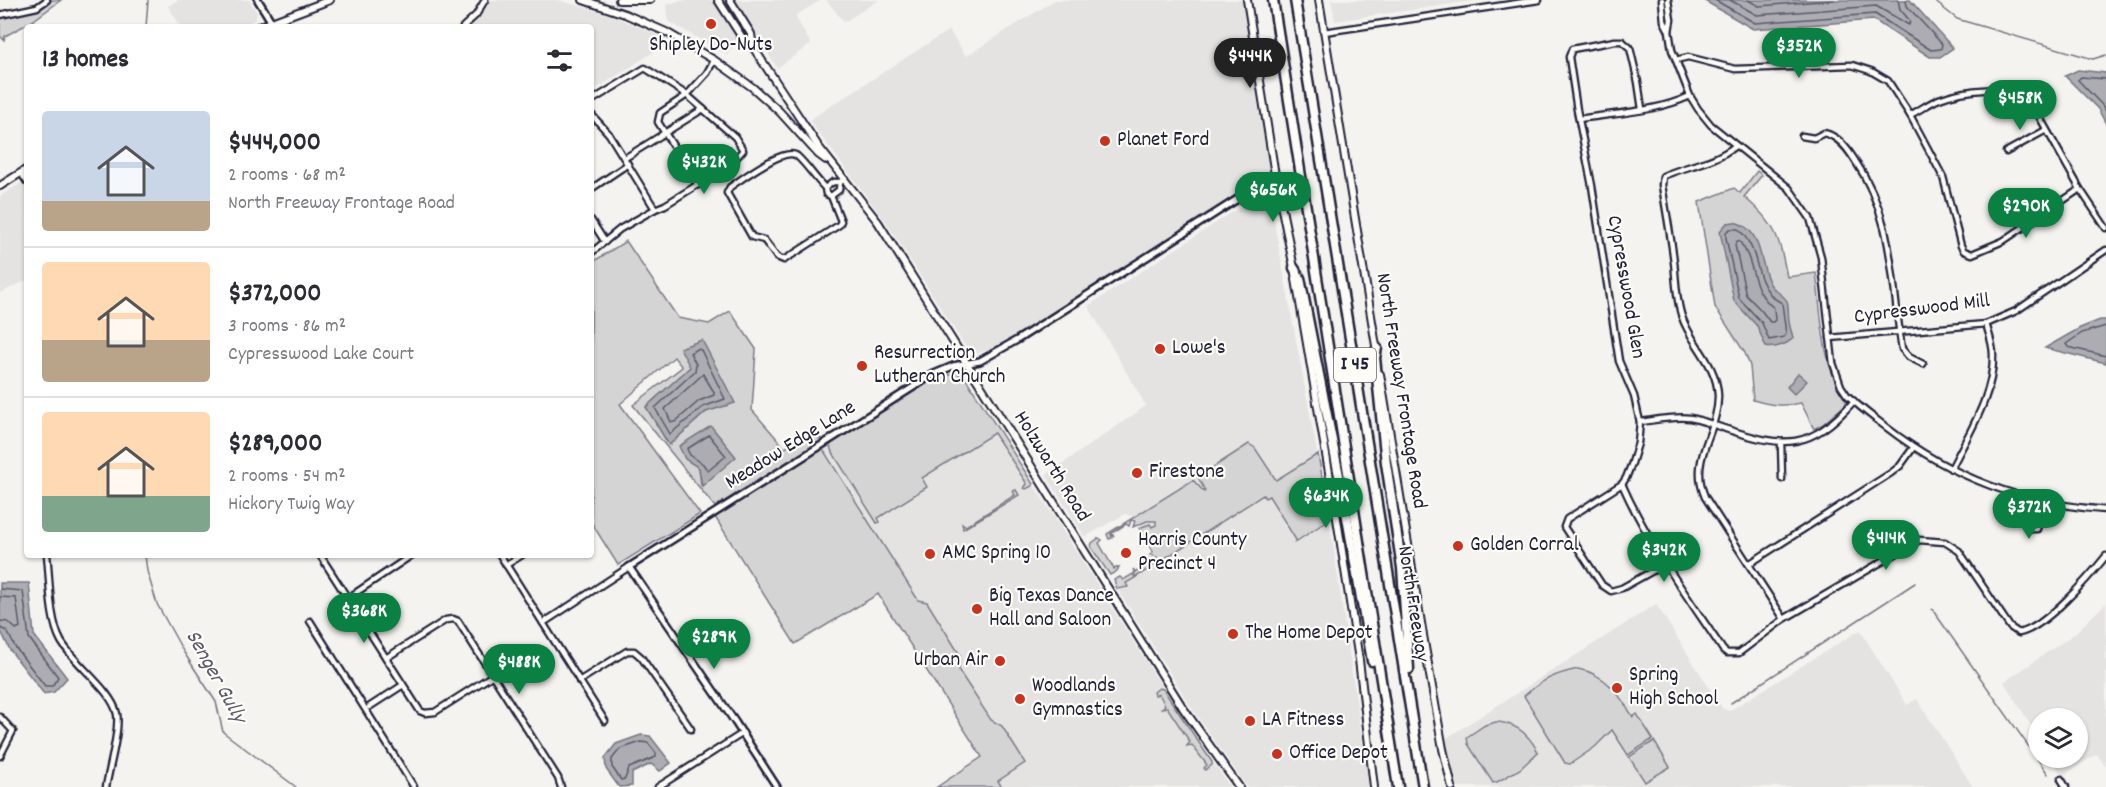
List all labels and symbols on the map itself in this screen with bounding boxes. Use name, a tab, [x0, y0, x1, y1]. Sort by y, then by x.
marker: Shipley Do-Nuts	[704, 17, 718, 31]
pin: $352K	[1757, 28, 1841, 79]
place label: Shipley Do-Nuts	[649, 31, 773, 61]
pin: $444K	[1208, 38, 1292, 89]
pin: $458K	[1978, 80, 2062, 131]
place label: Planet Ford	[1117, 126, 1209, 156]
marker: Planet Ford	[1098, 134, 1112, 148]
pin: $432K	[662, 144, 746, 195]
pin: $656K	[1231, 172, 1315, 223]
pin: $290K	[1984, 188, 2068, 239]
street label: Cypresswood Glen	[1598, 213, 1652, 361]
street label: North Freeway Frontage Road	[1367, 271, 1433, 511]
street label: Cypresswood Mill	[1853, 287, 1991, 333]
place label: Lowe's	[1172, 334, 1226, 364]
place label: Resurrection Lutheran Church	[874, 339, 1005, 393]
marker: Lowe's	[1153, 342, 1167, 356]
road number: I 45	[1334, 348, 1376, 382]
marker: Resurrection Lutheran Church	[855, 359, 869, 373]
street label: Meadow Edge Lane	[720, 394, 862, 498]
street label: Holzwarth Road	[1005, 406, 1097, 528]
place label: Firestone	[1149, 458, 1224, 488]
marker: Firestone	[1130, 466, 1144, 480]
pin: $634K	[1284, 478, 1368, 529]
pin: $372K	[1987, 489, 2071, 540]
pin: $414K	[1844, 520, 1928, 571]
place label: Harris County Precinct 4	[1138, 526, 1247, 580]
place label: Golden Corral	[1470, 531, 1579, 561]
pin: $342K	[1622, 532, 1706, 583]
place label: AMC Spring 10	[942, 539, 1051, 569]
marker: Golden Corral	[1451, 539, 1465, 553]
street label: North Freeway	[1388, 544, 1436, 665]
marker: Harris County Precinct 4	[1119, 546, 1133, 560]
marker: AMC Spring 10	[923, 547, 937, 561]
place label: Big Texas Dance Hall and Saloon	[989, 582, 1114, 636]
pin: $368K	[322, 593, 406, 644]
marker: Big Texas Dance Hall and Saloon	[970, 602, 984, 616]
pin: $289K	[672, 619, 756, 670]
place label: The Home Depot	[1245, 619, 1373, 649]
water label: Senger Gully	[177, 625, 255, 732]
marker: The Home Depot	[1226, 627, 1240, 641]
pin: $488K	[477, 644, 561, 695]
place label: Urban Air	[914, 646, 988, 676]
marker: Urban Air	[993, 654, 1007, 668]
place label: Spring High School	[1629, 661, 1718, 715]
place label: Woodlands Gymnastics	[1032, 672, 1123, 726]
marker: Spring High School	[1610, 681, 1624, 695]
marker: Woodlands Gymnastics	[1013, 692, 1027, 706]
place label: LA Fitness	[1262, 706, 1344, 736]
marker: LA Fitness	[1243, 714, 1257, 728]
place label: Office Depot	[1289, 739, 1388, 769]
marker: Office Depot	[1270, 747, 1284, 761]

